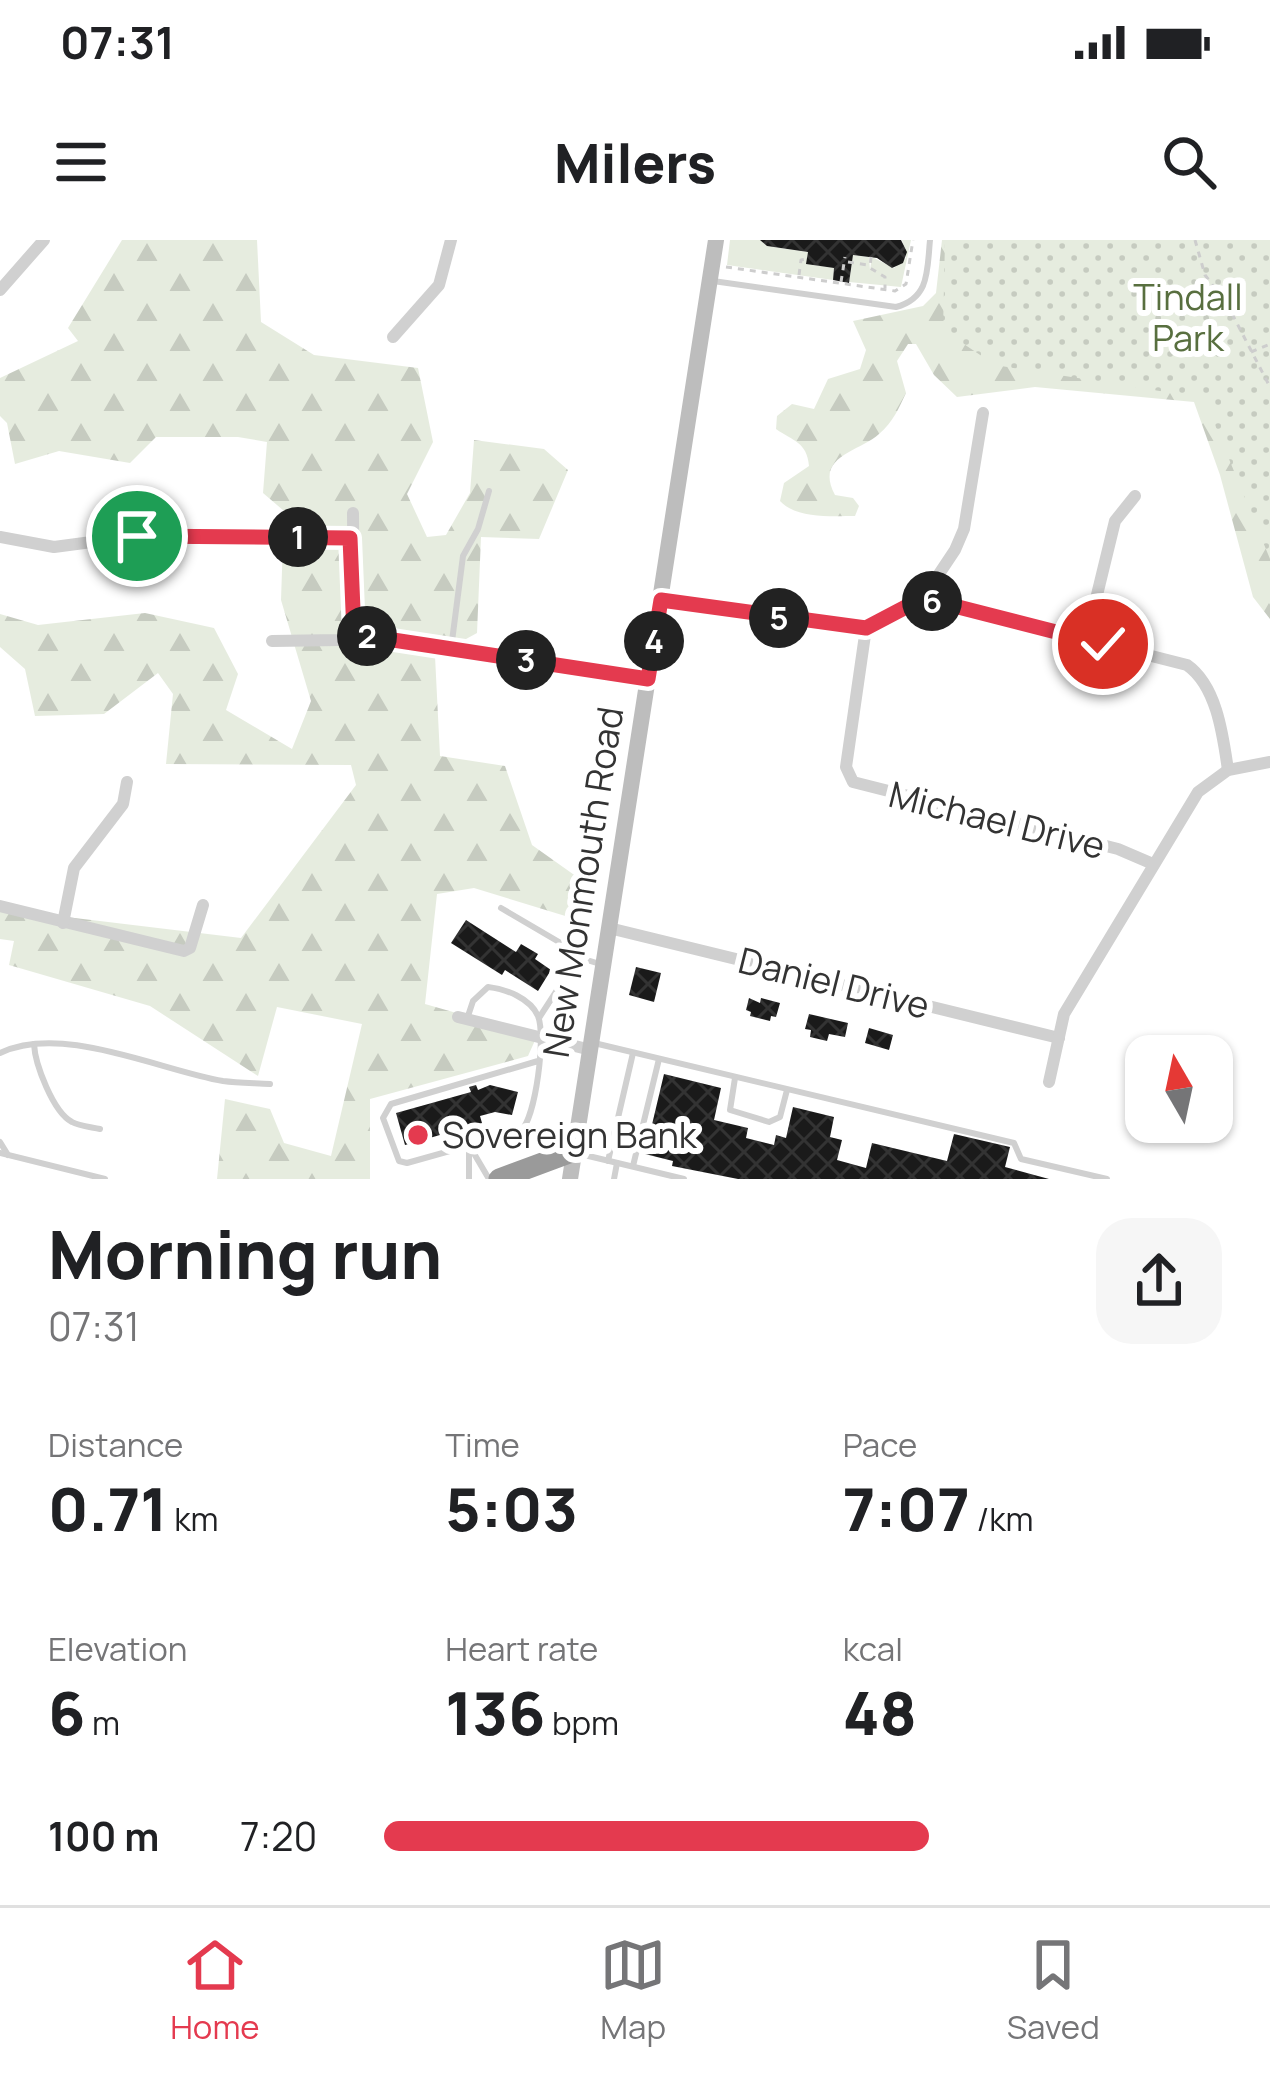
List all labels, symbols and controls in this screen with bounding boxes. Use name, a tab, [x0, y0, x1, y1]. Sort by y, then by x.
text: 07:31	[60, 11, 175, 73]
text: Milers	[554, 125, 716, 199]
icon: menu	[48, 129, 114, 195]
icon: search	[1156, 129, 1222, 195]
park label: Tindall Park	[1133, 272, 1243, 362]
pin	[86, 485, 188, 587]
icon: arrive	[104, 503, 170, 569]
pin: 1	[268, 507, 328, 567]
text: 1	[291, 514, 305, 559]
pin: 6	[902, 571, 962, 631]
text: 6	[922, 578, 942, 623]
pin: 5	[749, 588, 809, 648]
pin	[1052, 593, 1154, 695]
text: 5	[769, 595, 789, 640]
pin: 2	[337, 606, 397, 666]
pin: 4	[624, 611, 684, 671]
icon: check	[1070, 611, 1136, 677]
text: 2	[357, 613, 377, 658]
text: 4	[644, 618, 664, 663]
pin: 3	[496, 630, 556, 690]
text: 3	[516, 637, 536, 682]
street label: New Monmouth Road	[531, 703, 634, 1061]
street label: Michael Drive	[884, 769, 1110, 870]
street label: Daniel Drive	[734, 935, 935, 1030]
north arrow	[1125, 1035, 1233, 1143]
map controls	[1125, 1035, 1233, 1143]
place label: Sovereign Bank	[442, 1110, 698, 1159]
marker: Sovereign Bank	[405, 1122, 431, 1148]
text: Morning run	[48, 1209, 442, 1299]
button: share	[1096, 1218, 1222, 1344]
text: 07:31	[48, 1299, 140, 1353]
text: Distance	[48, 1422, 183, 1467]
text: Time	[445, 1422, 520, 1467]
text: Pace	[843, 1422, 917, 1467]
text: 0.71	[48, 1467, 168, 1549]
text: 5:03	[445, 1467, 578, 1549]
text: 7:07	[843, 1467, 970, 1549]
text: km	[168, 1496, 218, 1541]
text: /km	[970, 1496, 1034, 1541]
text: Elevation	[48, 1626, 187, 1671]
text: Heart rate	[445, 1626, 598, 1671]
text: kcal	[843, 1626, 903, 1671]
text: 6	[48, 1671, 85, 1753]
text: 136	[445, 1671, 545, 1753]
text: 48	[843, 1671, 917, 1753]
text: m	[85, 1700, 120, 1745]
text: bpm	[545, 1700, 619, 1745]
text: 100 m	[48, 1809, 159, 1863]
text: 7:20	[240, 1809, 317, 1863]
tab: Home	[170, 1932, 260, 2049]
tab: Map	[600, 1932, 666, 2049]
tab: Saved	[1007, 1932, 1100, 2049]

